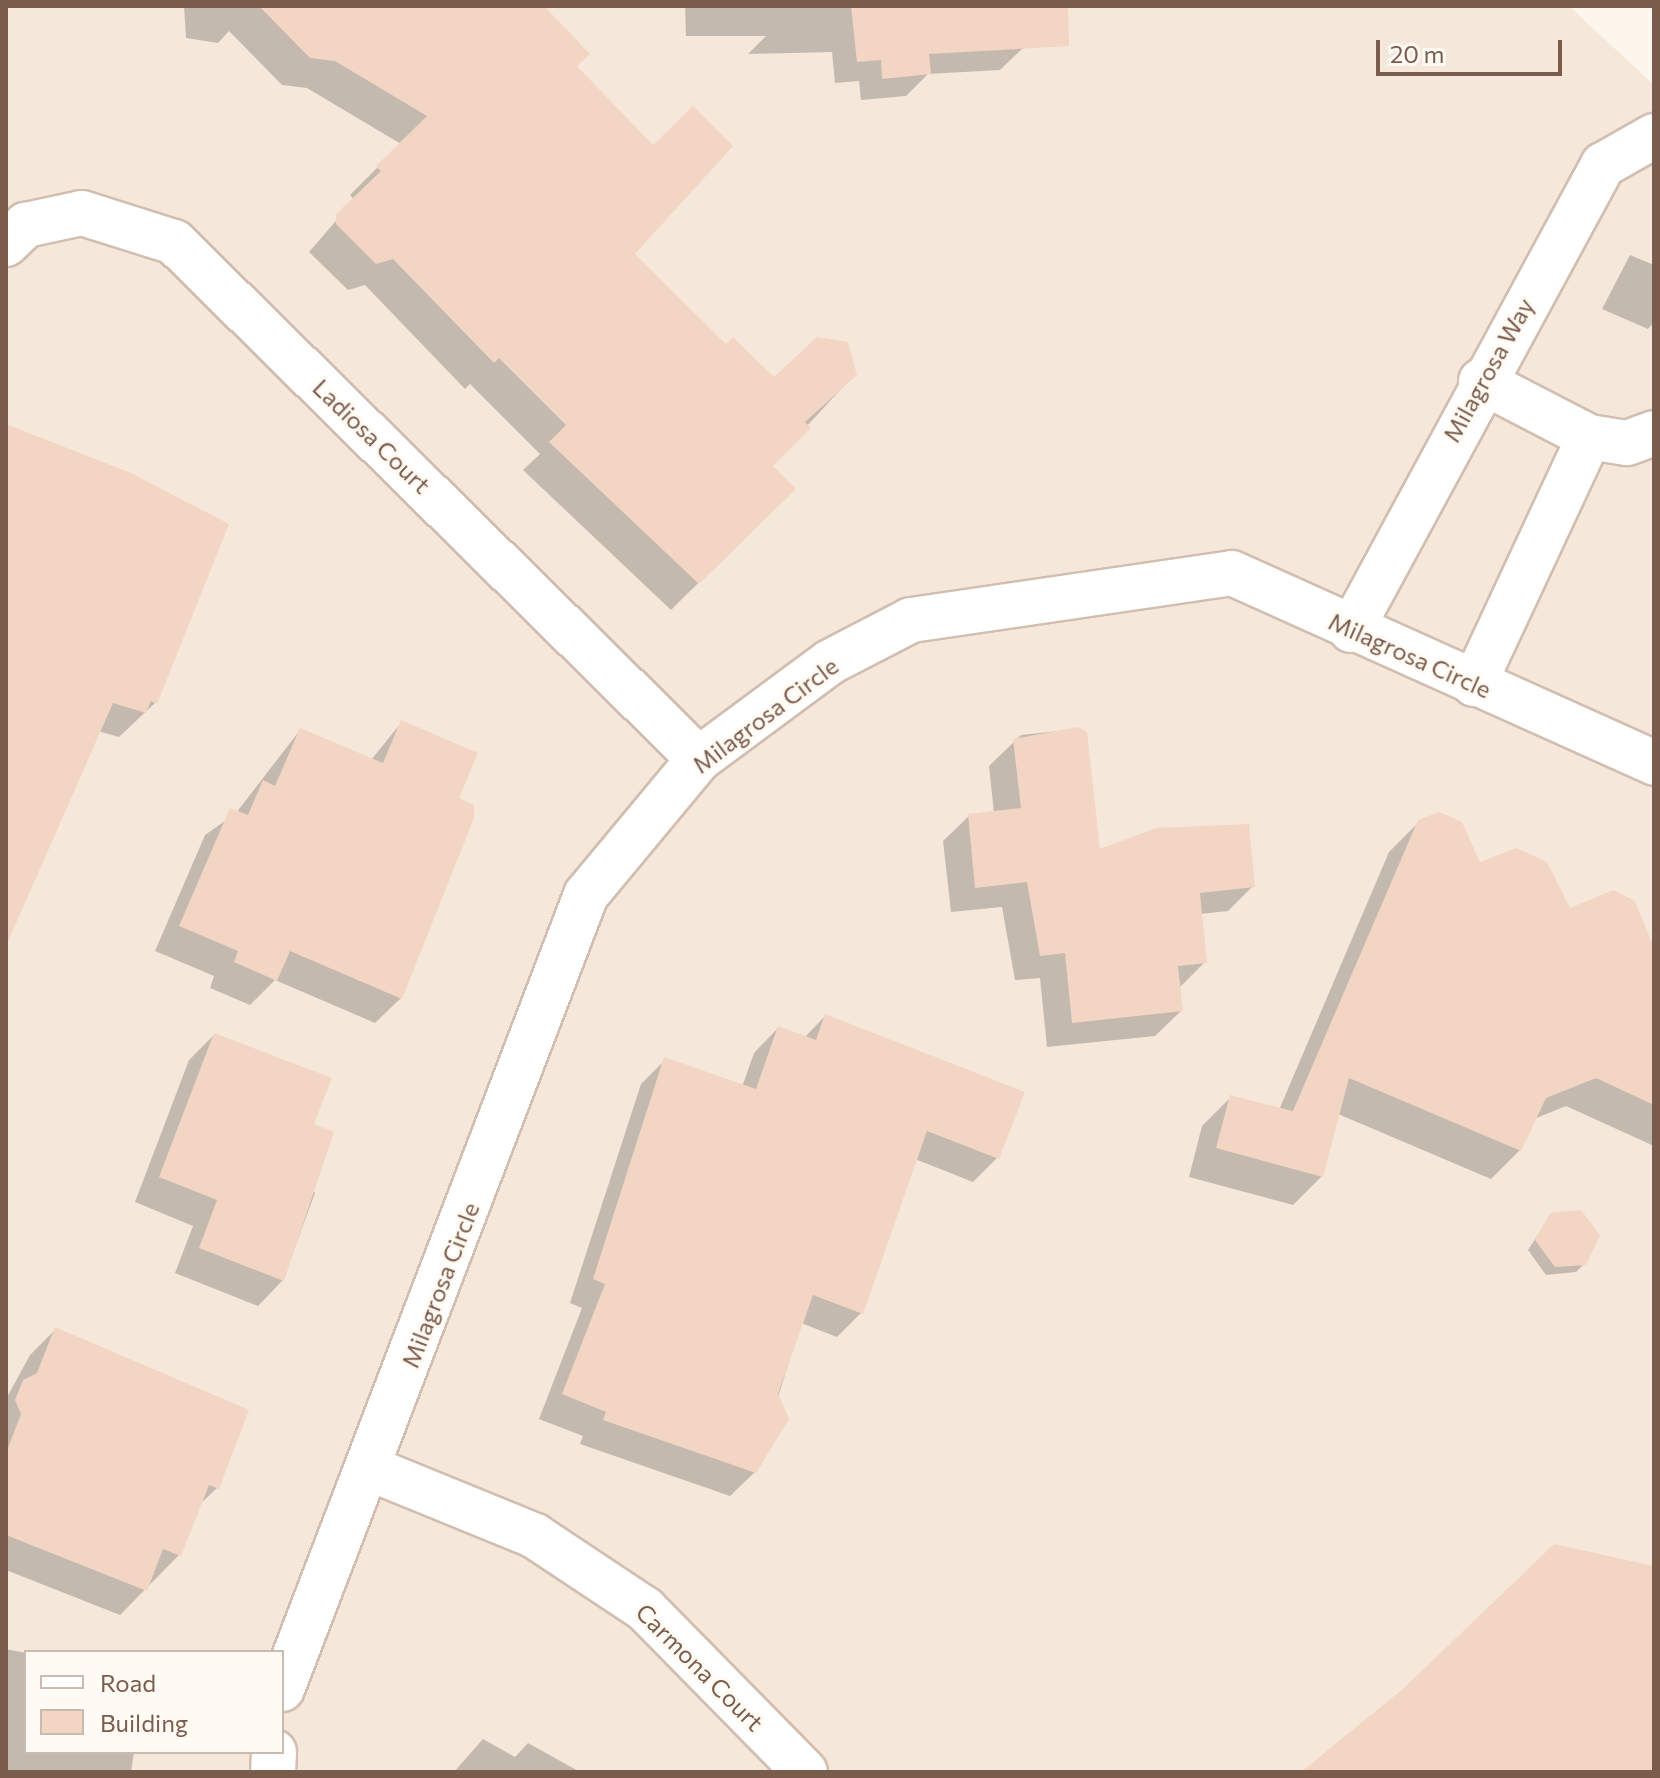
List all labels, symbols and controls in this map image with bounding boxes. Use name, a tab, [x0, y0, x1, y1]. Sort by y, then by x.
scale bar	[1380, 24, 1566, 74]
text: 20 m	[1390, 39, 1444, 68]
street label: Milagrosa Way	[1437, 293, 1539, 447]
street label: Ladiosa Court	[307, 373, 437, 499]
street label: Milagrosa Circle	[1324, 606, 1496, 704]
street label: Milagrosa Circle	[687, 651, 843, 779]
street label: Milagrosa Circle	[395, 1198, 485, 1372]
street label: Carmona Court	[630, 1597, 770, 1737]
legend	[24, 1650, 284, 1754]
text: Road	[100, 1668, 156, 1697]
text: Building	[100, 1708, 188, 1737]

